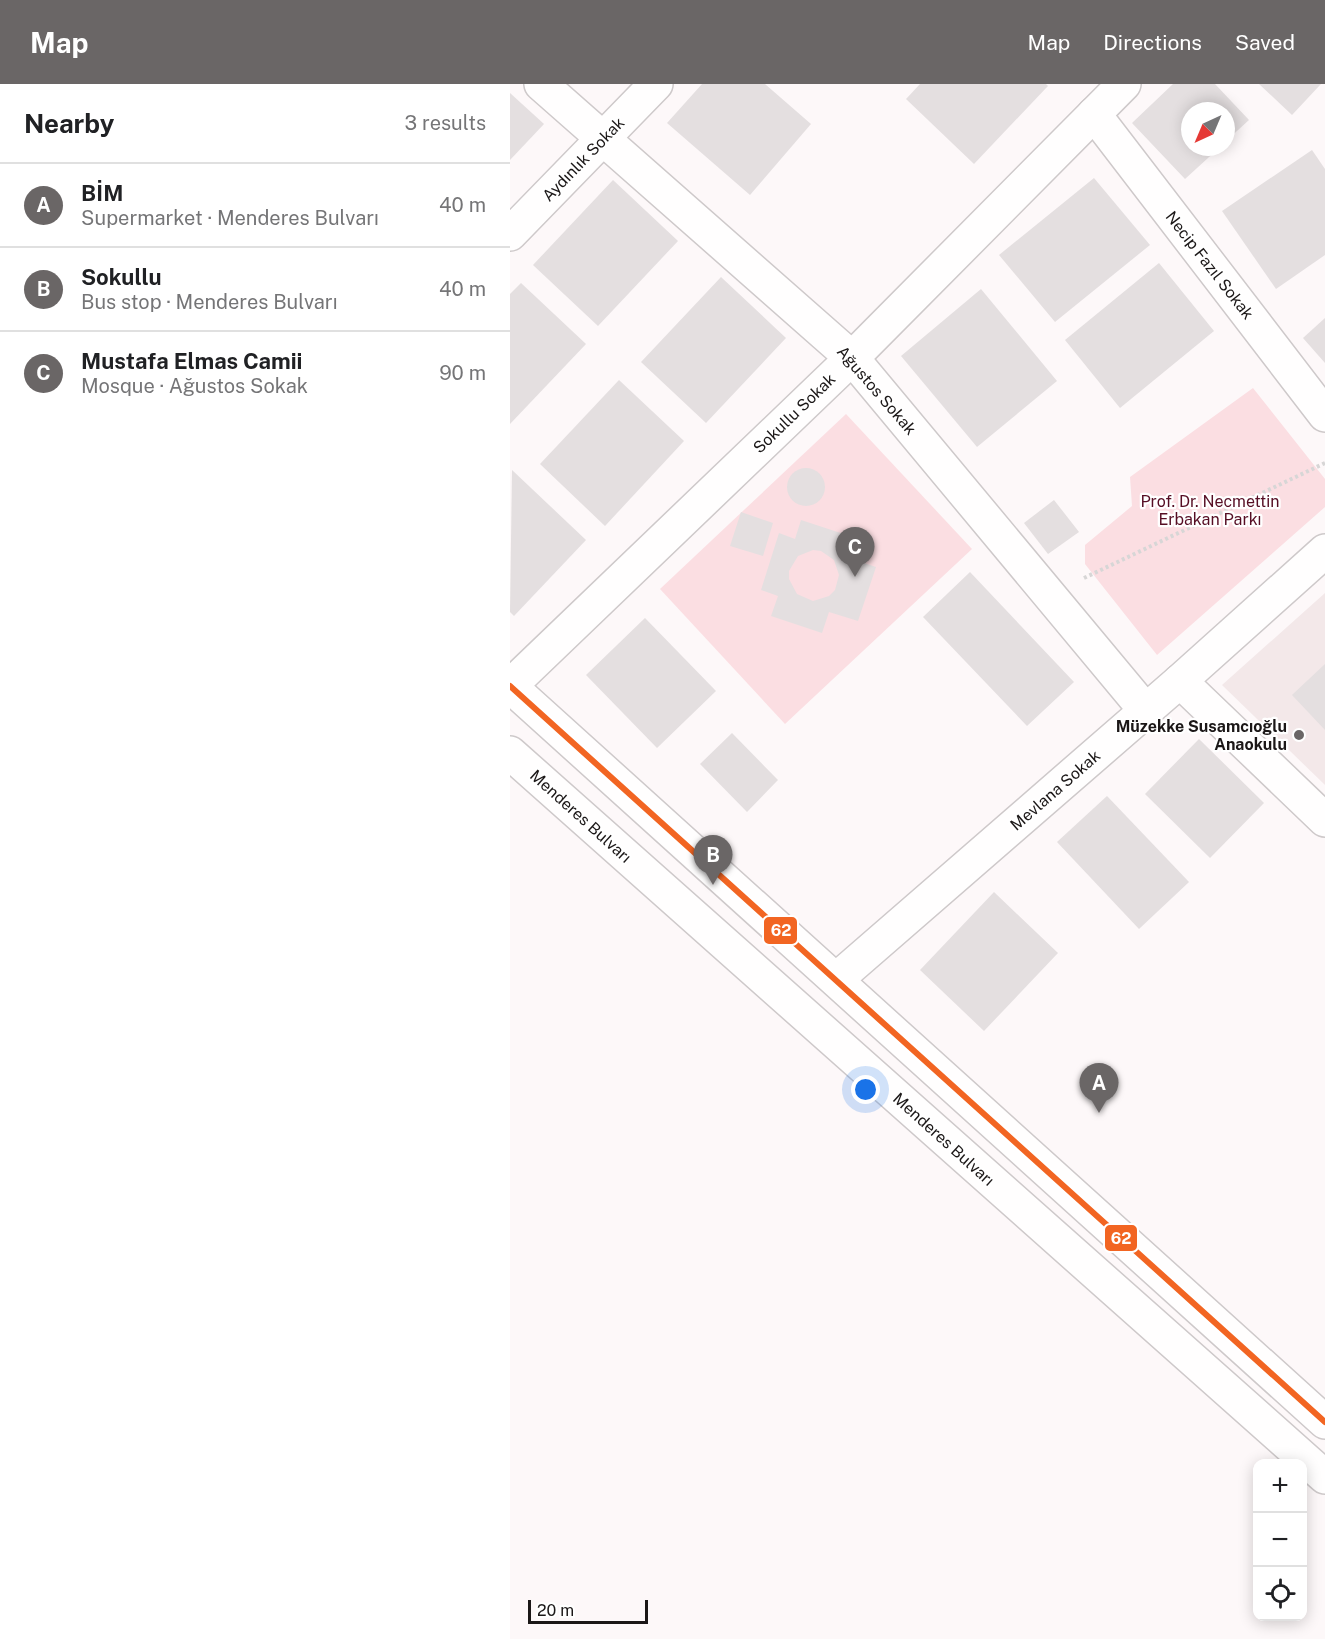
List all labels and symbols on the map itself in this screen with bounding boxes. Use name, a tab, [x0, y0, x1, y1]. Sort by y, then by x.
north arrow	[1181, 102, 1235, 156]
street label: Aydınlık Sokak	[538, 113, 628, 205]
street label: Necip Fazıl Sokak	[1162, 207, 1258, 323]
street label: Ağustos Sokak	[833, 342, 920, 439]
street label: Sokullu Sokak	[749, 369, 839, 457]
park label: Prof. Dr. Necmettin Erbakan Parkı	[1140, 492, 1280, 529]
pin: C	[836, 528, 874, 577]
place label: Müzekke Susamcıoğlu Anaokulu	[1116, 717, 1287, 754]
marker: Müzekke Susamcıoğlu Anaokulu	[1292, 728, 1306, 742]
street label: Mevlana Sokak	[1006, 746, 1104, 835]
street label: Menderes Bulvarı	[526, 766, 635, 867]
pin: B	[694, 836, 732, 885]
line badge: 62	[763, 916, 798, 945]
text: 62	[771, 921, 791, 940]
pin: A	[1080, 1064, 1118, 1113]
your location	[851, 1075, 880, 1104]
street label: Menderes Bulvarı	[889, 1089, 998, 1190]
line badge: 62	[1104, 1224, 1138, 1252]
text: 62	[1111, 1229, 1131, 1248]
scale bar	[528, 1597, 648, 1624]

